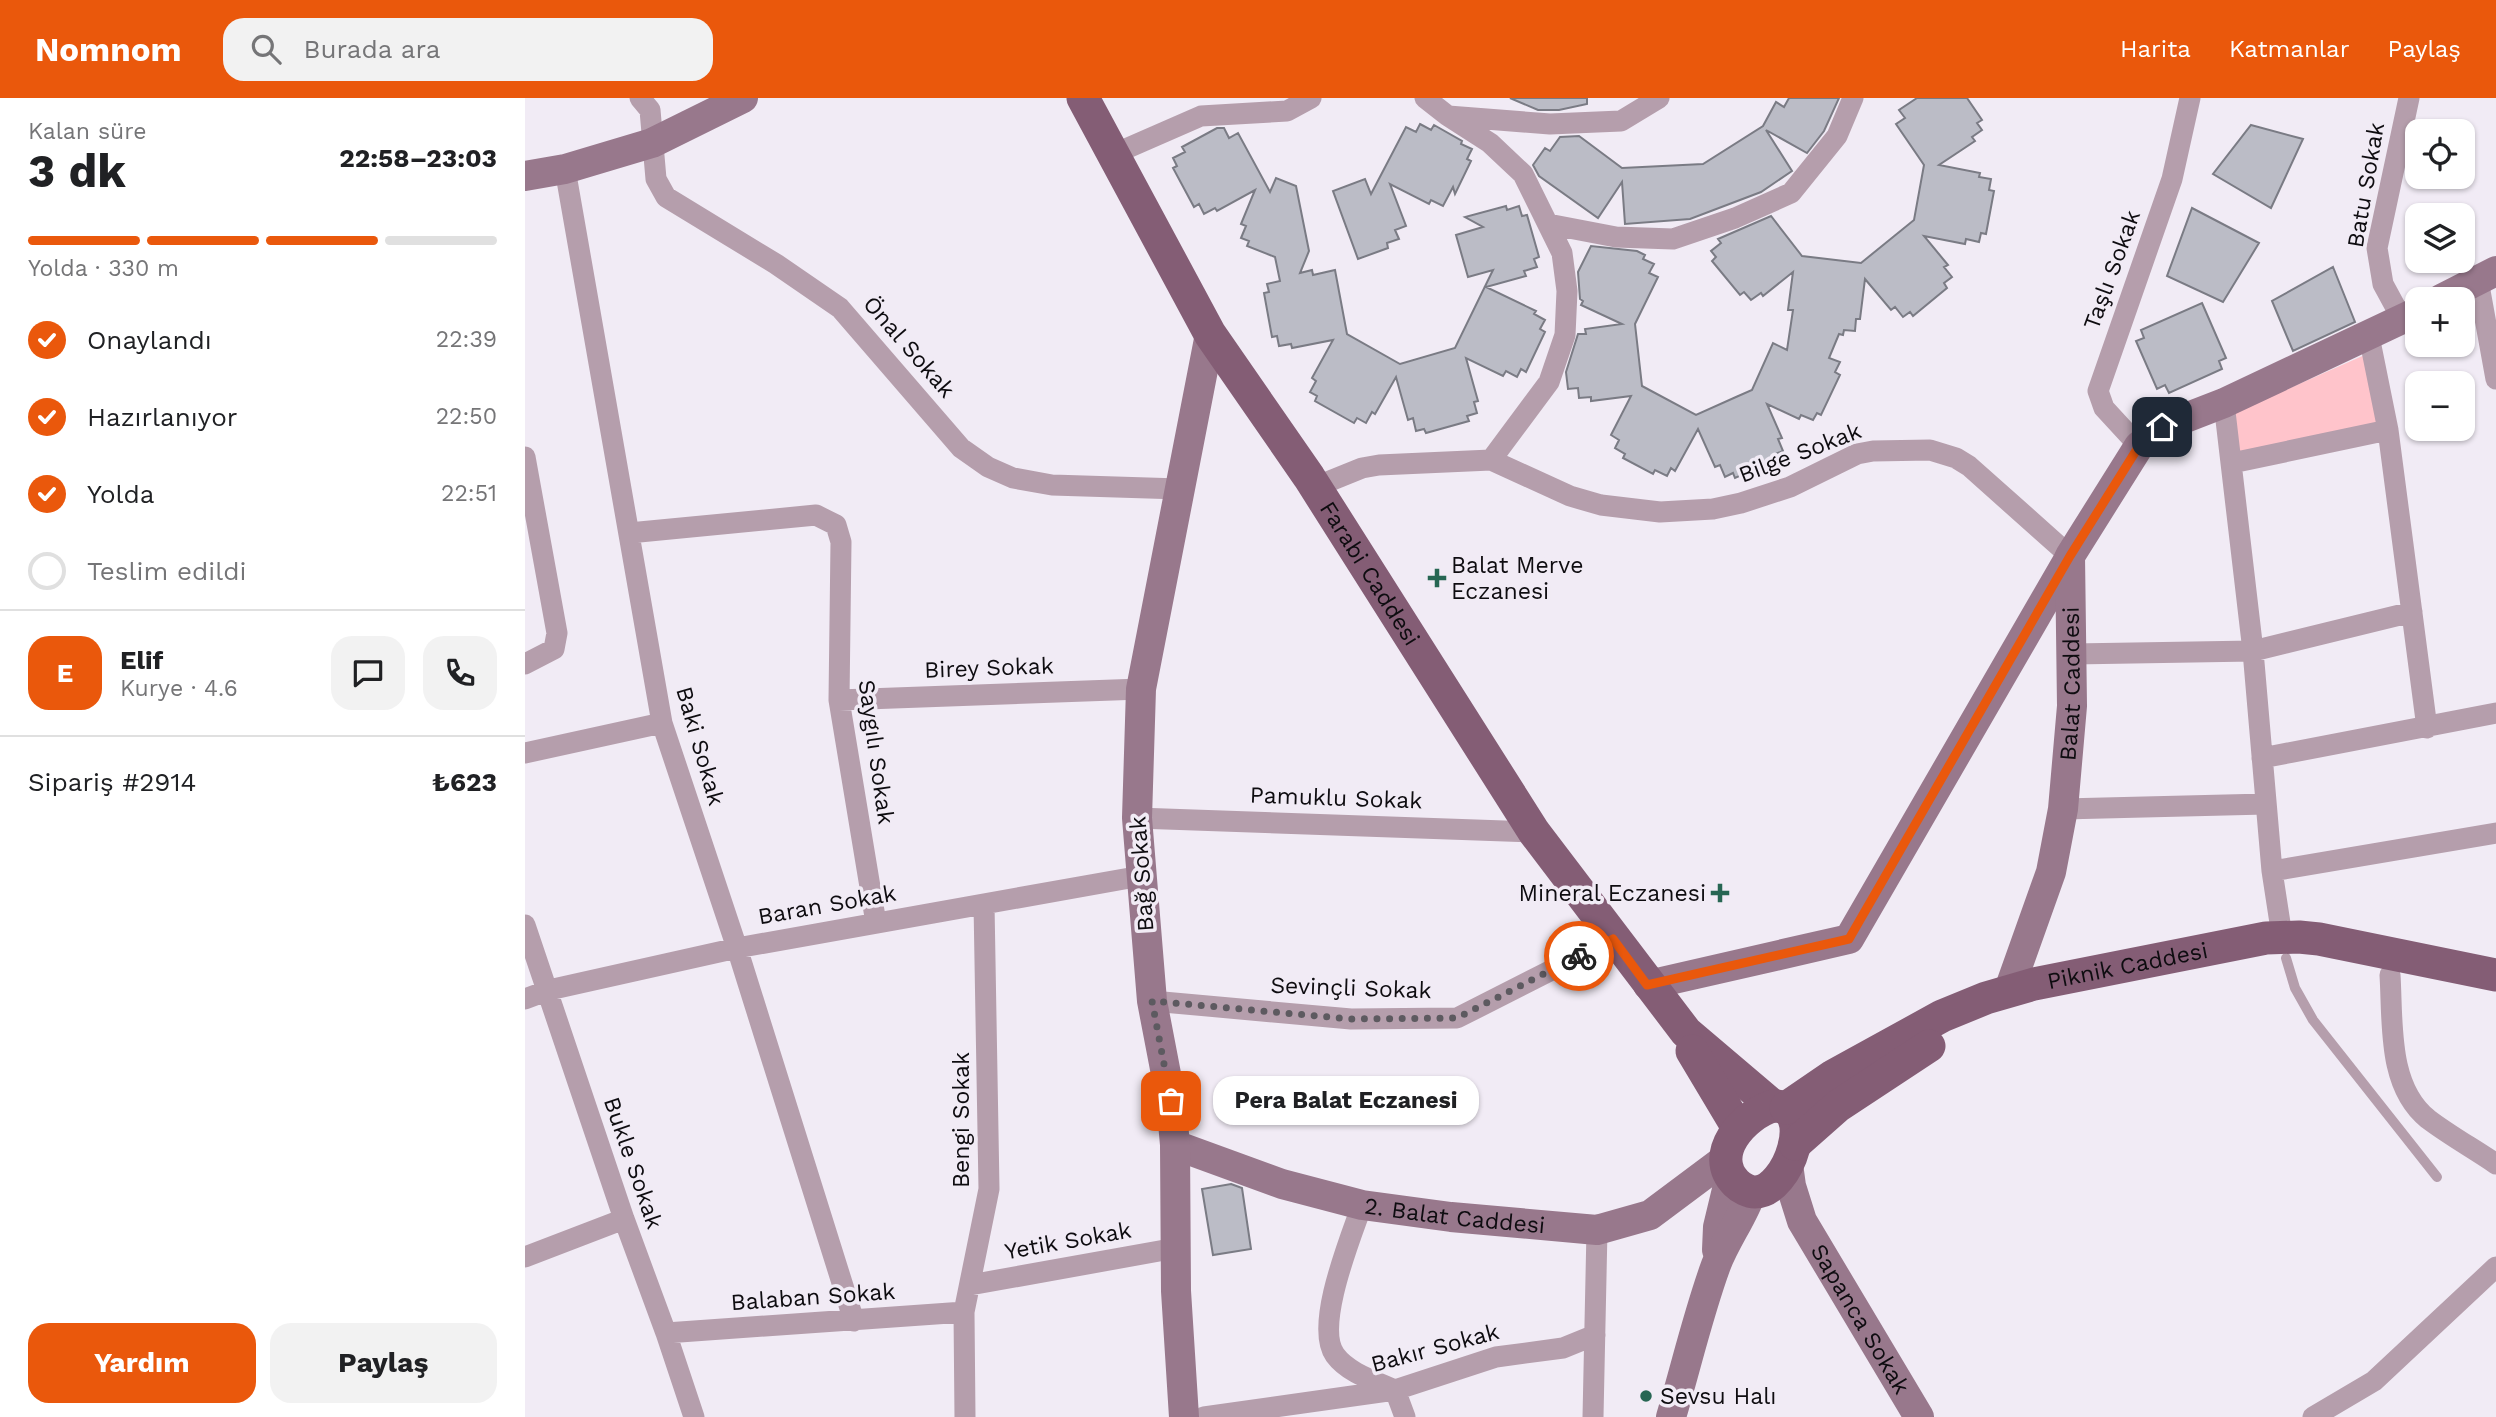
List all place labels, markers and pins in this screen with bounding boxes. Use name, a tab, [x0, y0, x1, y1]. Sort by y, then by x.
pin	[2132, 397, 2192, 457]
place label: Balat Merve Eczanesi	[1451, 552, 1583, 605]
marker: Balat Merve Eczanesi	[1429, 570, 1445, 586]
place label: Mineral Eczanesi	[1518, 880, 1706, 907]
marker: Mineral Eczanesi	[1712, 885, 1728, 901]
pin	[1141, 1071, 1201, 1131]
callout: Pera Balat Eczanesi	[1213, 1076, 1479, 1126]
place label: Sevsu Halı	[1660, 1383, 1776, 1410]
marker: Sevsu Halı	[1638, 1388, 1654, 1404]

